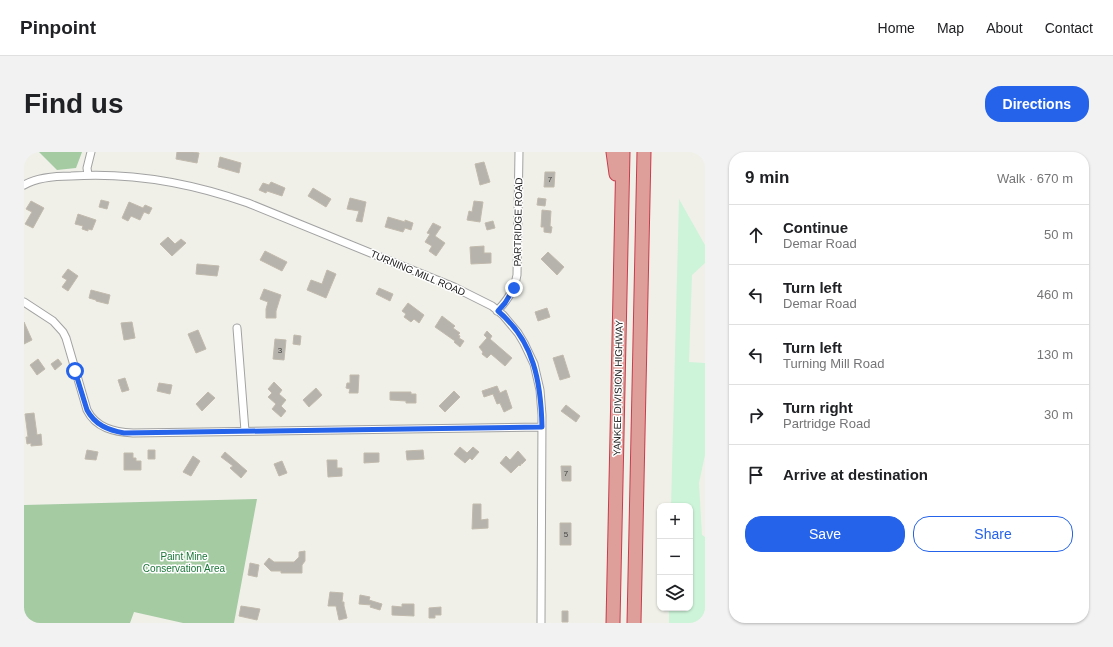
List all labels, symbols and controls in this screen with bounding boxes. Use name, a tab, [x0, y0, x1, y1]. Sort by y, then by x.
text: Pinpoint	[20, 17, 96, 38]
text: Home	[878, 20, 915, 36]
text: Map	[937, 20, 964, 36]
text: About	[986, 20, 1023, 36]
text: Contact	[1045, 20, 1093, 36]
button: Directions	[985, 86, 1089, 122]
text: Find us	[24, 88, 124, 119]
text: 9 min	[745, 168, 789, 187]
text: Walk · 670 m	[997, 171, 1073, 186]
house number: 7	[548, 175, 553, 184]
street label: PARTRIDGE ROAD	[512, 177, 524, 267]
text: Continue	[783, 219, 848, 236]
icon: ahead	[745, 224, 767, 246]
text: 50 m	[1044, 227, 1073, 242]
text: Demar Road	[783, 236, 857, 251]
street label: TURNING MILL ROAD	[369, 248, 467, 298]
route end	[505, 279, 523, 297]
text: Turn left	[783, 279, 842, 296]
icon: left	[745, 284, 767, 306]
text: 460 m	[1037, 287, 1073, 302]
text: Demar Road	[783, 296, 857, 311]
street label: YANKEE DIVISION HIGHWAY	[611, 320, 625, 456]
text: Turn left	[783, 339, 842, 356]
icon: left	[745, 344, 767, 366]
house number: 3	[278, 346, 283, 355]
text: 130 m	[1037, 347, 1073, 362]
text: Turning Mill Road	[783, 356, 884, 371]
route start	[66, 362, 84, 380]
text: Turn right	[783, 399, 853, 416]
icon: right	[745, 404, 767, 426]
text: 30 m	[1044, 407, 1073, 422]
text: Partridge Road	[783, 416, 870, 431]
icon: arrive	[745, 464, 767, 486]
text: Arrive at destination	[783, 466, 928, 483]
house number: 7	[564, 469, 569, 478]
map controls	[657, 503, 693, 611]
button: +	[657, 503, 693, 539]
button: Save	[745, 516, 905, 552]
button: Share	[913, 516, 1073, 552]
house number: 5	[564, 530, 569, 539]
button: −	[657, 539, 693, 575]
park label: Paint Mine Conservation Area	[143, 551, 226, 574]
button: layers	[657, 575, 693, 611]

